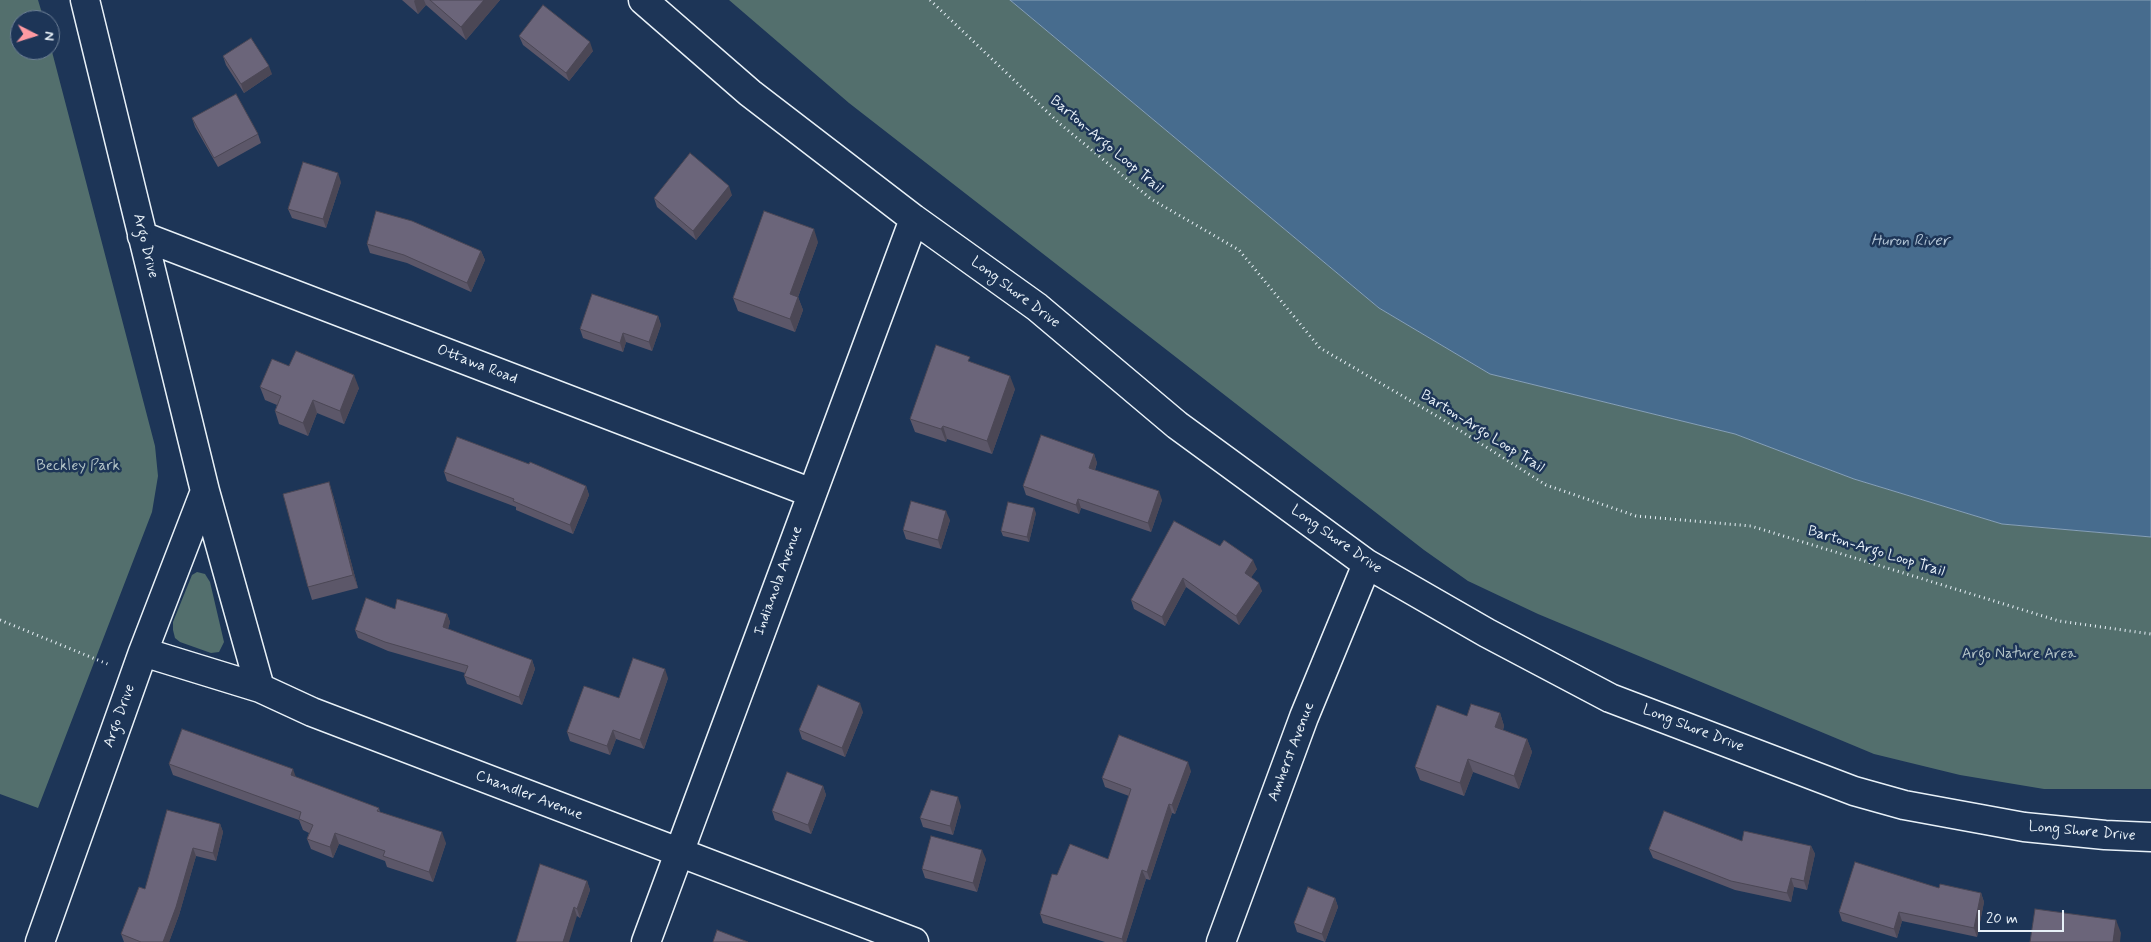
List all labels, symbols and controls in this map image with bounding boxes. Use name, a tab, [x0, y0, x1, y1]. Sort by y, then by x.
north arrow	[10, 10, 60, 60]
text: N	[40, 31, 58, 42]
street label: Barton-Argo Loop Trail	[1046, 92, 1166, 198]
street label: Argo Drive	[128, 212, 162, 280]
water label: Huron River	[1871, 232, 1949, 252]
street label: Long Shore Drive	[967, 254, 1063, 332]
street label: Ottawa Road	[434, 341, 520, 389]
street label: Barton-Argo Loop Trail	[1417, 387, 1547, 477]
park label: Beckley Park	[36, 458, 120, 476]
street label: Long Shore Drive	[1287, 502, 1385, 578]
street label: Barton-Argo Loop Trail	[1805, 523, 1947, 581]
street label: Indianola Avenue	[751, 524, 807, 638]
park label: Argo Nature Area	[1962, 646, 2076, 664]
street label: Argo Drive	[100, 682, 140, 750]
street label: Amherst Avenue	[1265, 700, 1319, 804]
street label: Long Shore Drive	[1640, 701, 1746, 757]
street label: Chandler Avenue	[473, 767, 585, 825]
street label: Long Shore Drive	[2028, 818, 2136, 846]
scale bar	[1981, 900, 2067, 932]
text: 20 m	[1986, 909, 2018, 929]

